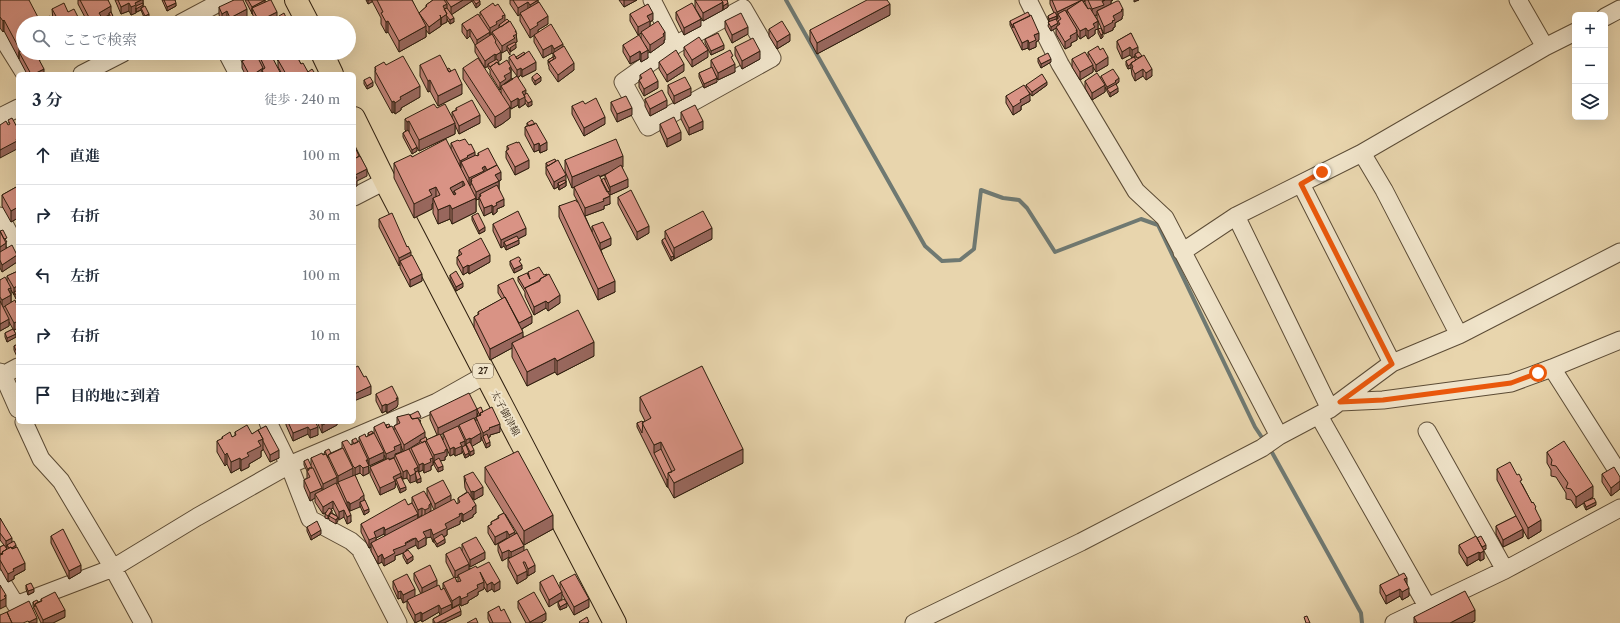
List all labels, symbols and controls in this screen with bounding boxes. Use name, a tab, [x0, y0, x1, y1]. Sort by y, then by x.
map controls	[1572, 12, 1608, 120]
button: +	[1572, 12, 1608, 48]
search box	[16, 16, 356, 60]
icon: search	[30, 27, 52, 49]
text: ここで検索	[62, 30, 137, 49]
button: −	[1572, 48, 1608, 84]
button: layers	[1572, 84, 1608, 120]
text: 3 分	[32, 90, 63, 110]
text: 徒歩 · 240 m	[265, 91, 340, 107]
icon: ahead	[32, 144, 54, 166]
text: 直進	[70, 146, 100, 165]
text: 100 m	[302, 147, 340, 163]
route end	[1313, 163, 1331, 181]
icon: right	[32, 204, 54, 226]
text: 右折	[70, 206, 100, 225]
text: 30 m	[309, 207, 340, 223]
icon: left	[32, 264, 54, 286]
text: 左折	[70, 266, 100, 285]
text: 100 m	[302, 267, 340, 283]
icon: right	[32, 324, 54, 346]
text: 右折	[70, 326, 100, 345]
text: 10 m	[311, 327, 340, 343]
road number: 27	[473, 364, 493, 378]
route start	[1529, 364, 1547, 382]
icon: arrive	[32, 384, 54, 406]
text: 目的地に到着	[70, 386, 160, 405]
street label: 太子御津線	[488, 388, 523, 438]

